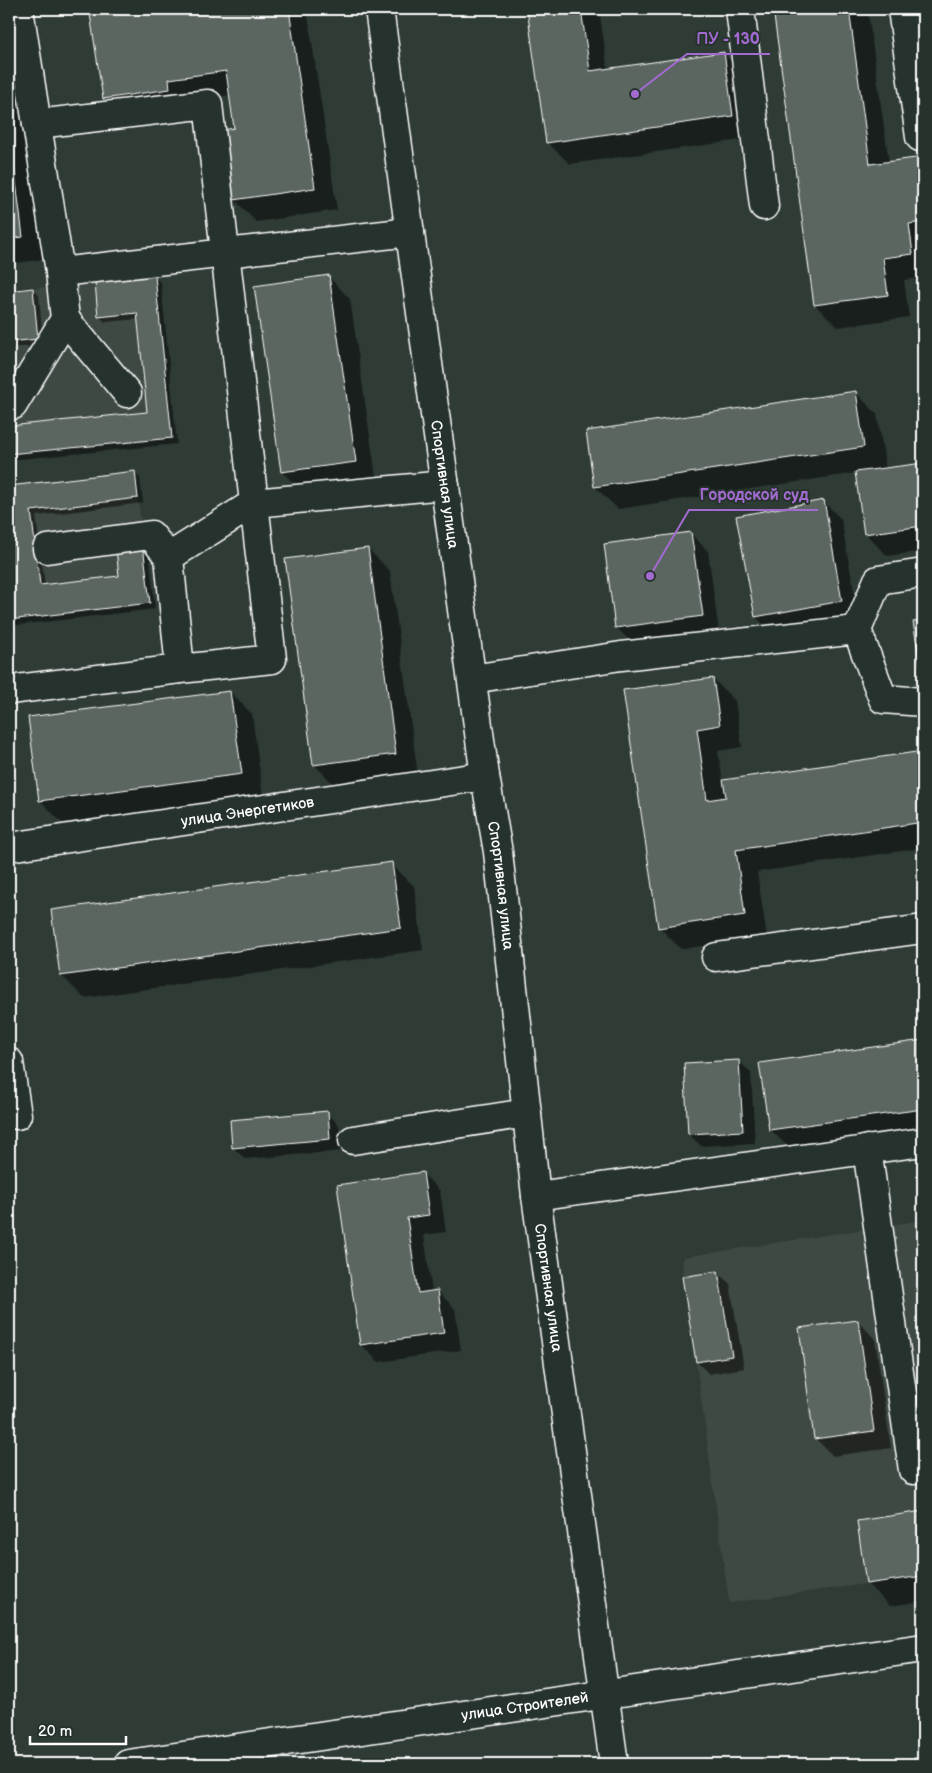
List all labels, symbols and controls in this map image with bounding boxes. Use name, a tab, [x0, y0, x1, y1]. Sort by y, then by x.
callout: ПУ - 130	[687, 23, 770, 54]
text: ПУ - 130	[696, 30, 760, 49]
street label: Спортивная улица	[426, 419, 463, 550]
callout: Городской суд	[689, 479, 818, 510]
text: Городской суд	[699, 486, 809, 505]
street label: улица Энергетиков	[180, 793, 315, 831]
street label: Спортивная улица	[483, 820, 518, 951]
street label: Спортивная улица	[530, 1222, 566, 1353]
street label: улица Строителей	[460, 1688, 590, 1725]
scale bar	[30, 1713, 126, 1745]
text: 20 m	[38, 1722, 72, 1741]

